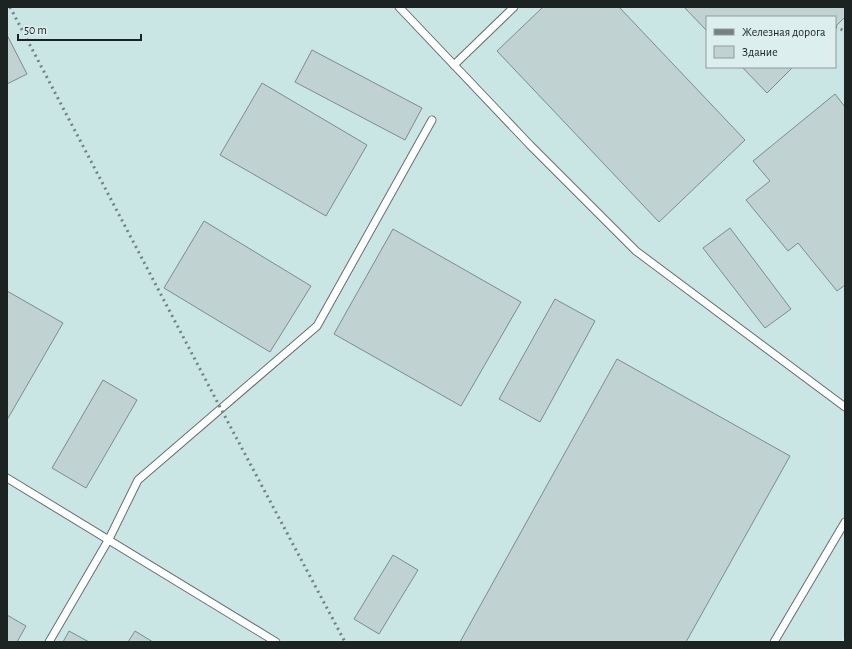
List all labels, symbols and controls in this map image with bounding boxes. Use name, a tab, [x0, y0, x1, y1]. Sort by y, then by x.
scale bar	[18, 16, 141, 42]
legend	[706, 16, 836, 68]
text: 50 m	[24, 24, 47, 36]
text: Железная дорога	[742, 26, 826, 38]
text: Здание	[742, 46, 778, 58]

